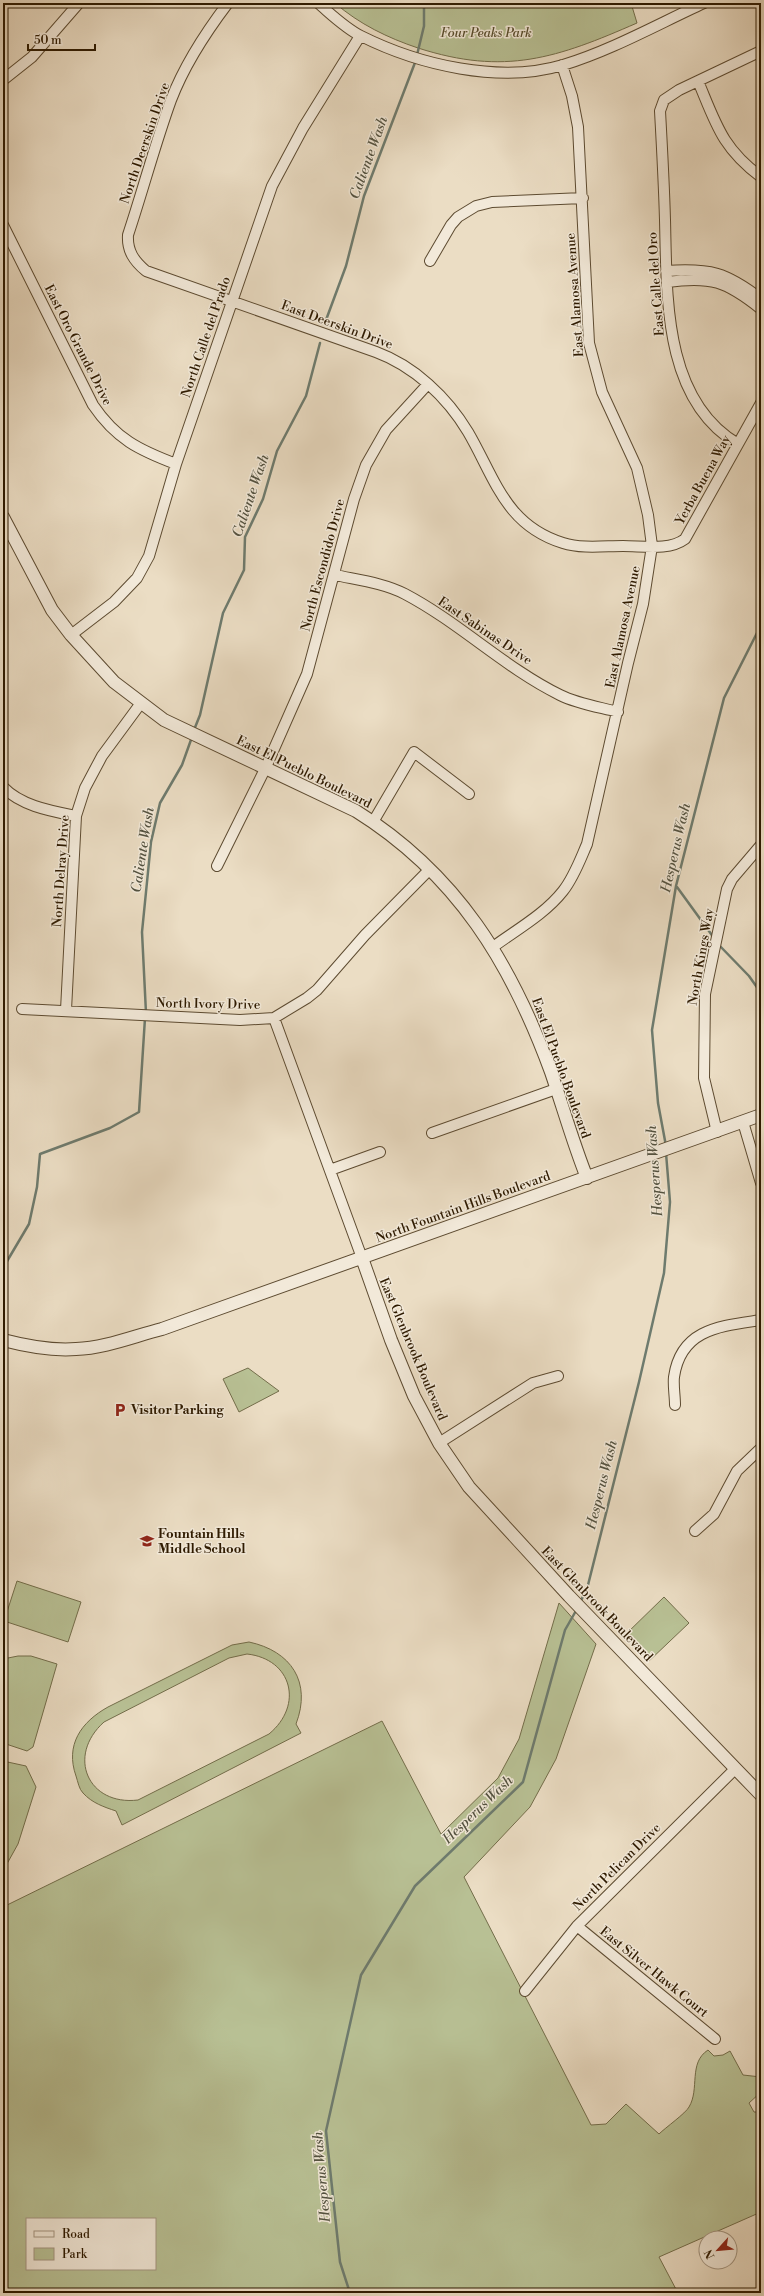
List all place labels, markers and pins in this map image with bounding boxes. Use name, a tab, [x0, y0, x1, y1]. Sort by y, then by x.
parking icon: Visitor Parking	[112, 1402, 128, 1418]
place label: Visitor Parking	[130, 1402, 224, 1418]
place label: Fountain Hills Middle School	[158, 1526, 246, 1557]
school or university icon: Fountain Hills Middle School	[139, 1533, 155, 1549]

